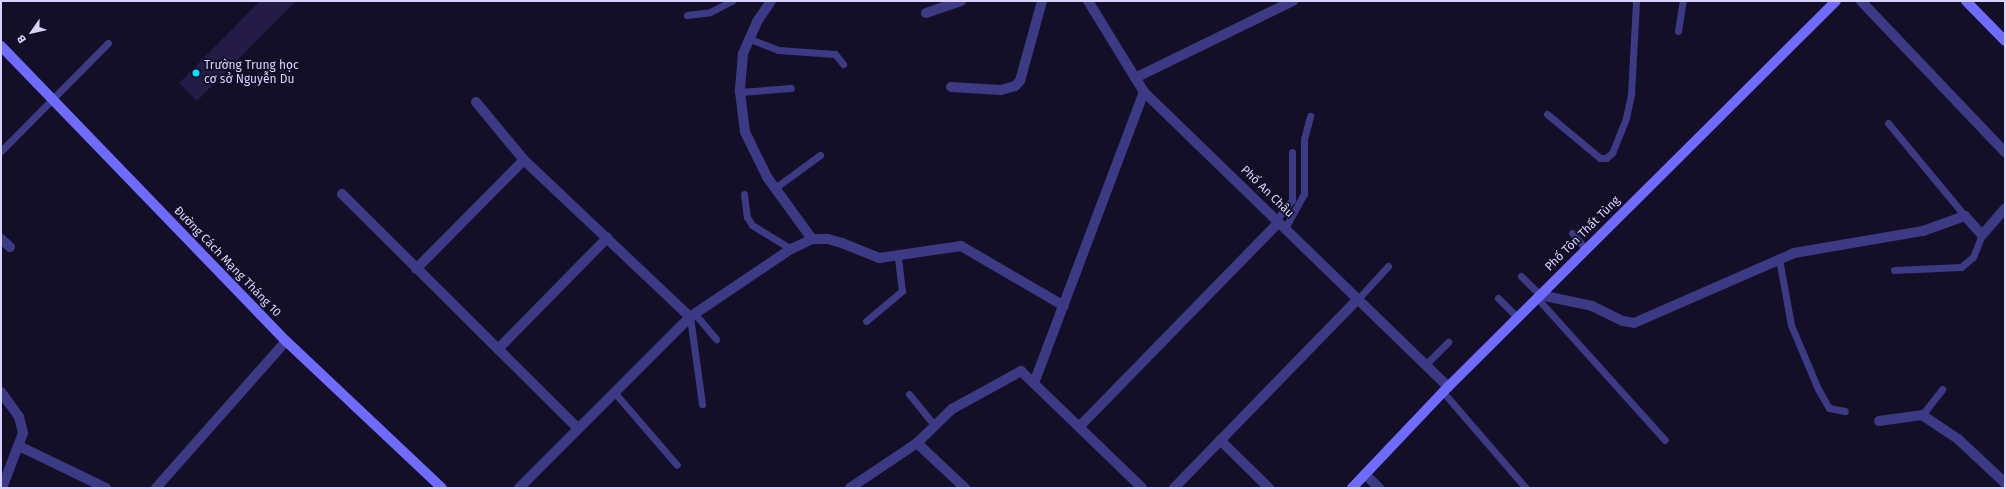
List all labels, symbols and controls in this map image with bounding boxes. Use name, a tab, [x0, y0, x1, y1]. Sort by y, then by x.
north arrow	[12, 12, 52, 52]
text: B	[14, 33, 29, 45]
place label: Trường Trung học cơ sở Nguyễn Du	[204, 59, 299, 87]
marker: Trường Trung học cơ sở Nguyễn Du	[191, 68, 201, 78]
street label: Phố An Châu	[1237, 163, 1297, 221]
street label: Phố Tôn Thất Tùng	[1543, 194, 1623, 274]
street label: Đường Cách Mạng Tháng 10	[170, 204, 284, 320]

